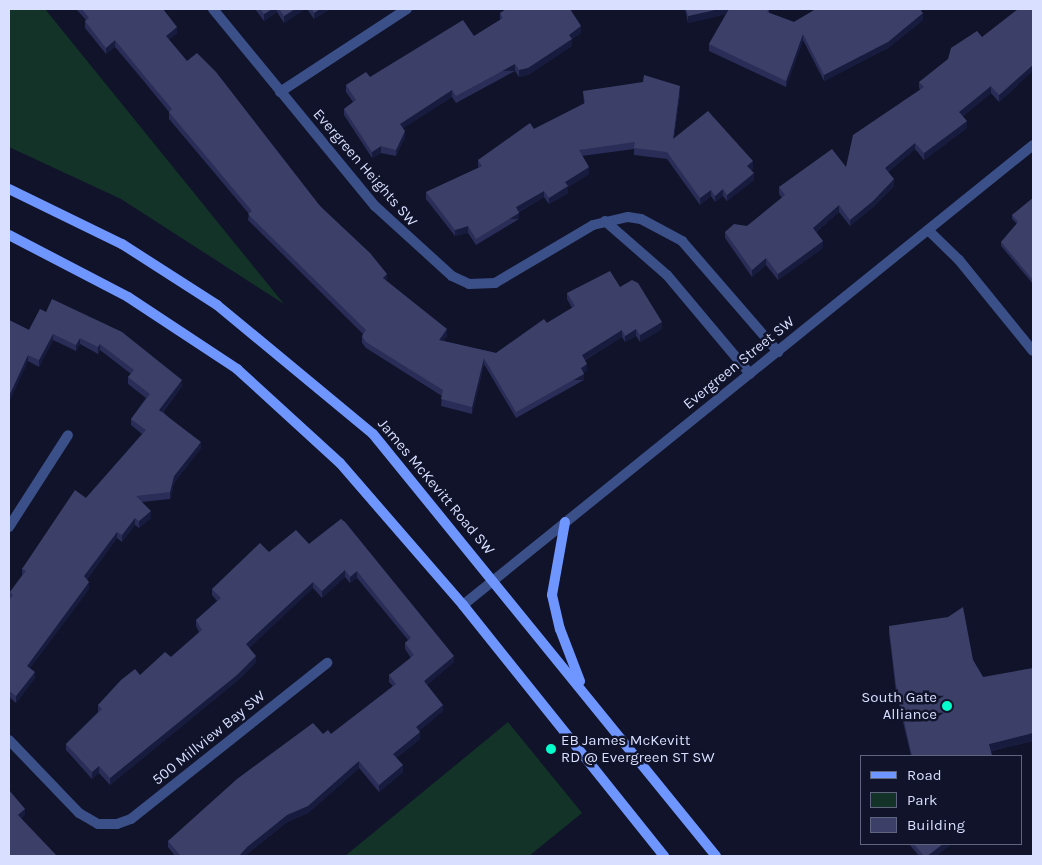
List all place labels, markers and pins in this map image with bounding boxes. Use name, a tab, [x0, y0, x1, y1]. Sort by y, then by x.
place label: South Gate Alliance	[861, 688, 937, 723]
marker: South Gate Alliance	[941, 700, 953, 712]
place label: EB James McKevitt RD @ Evergreen ST SW	[561, 731, 715, 766]
marker: EB James McKevitt RD @ Evergreen ST SW	[545, 743, 557, 755]

